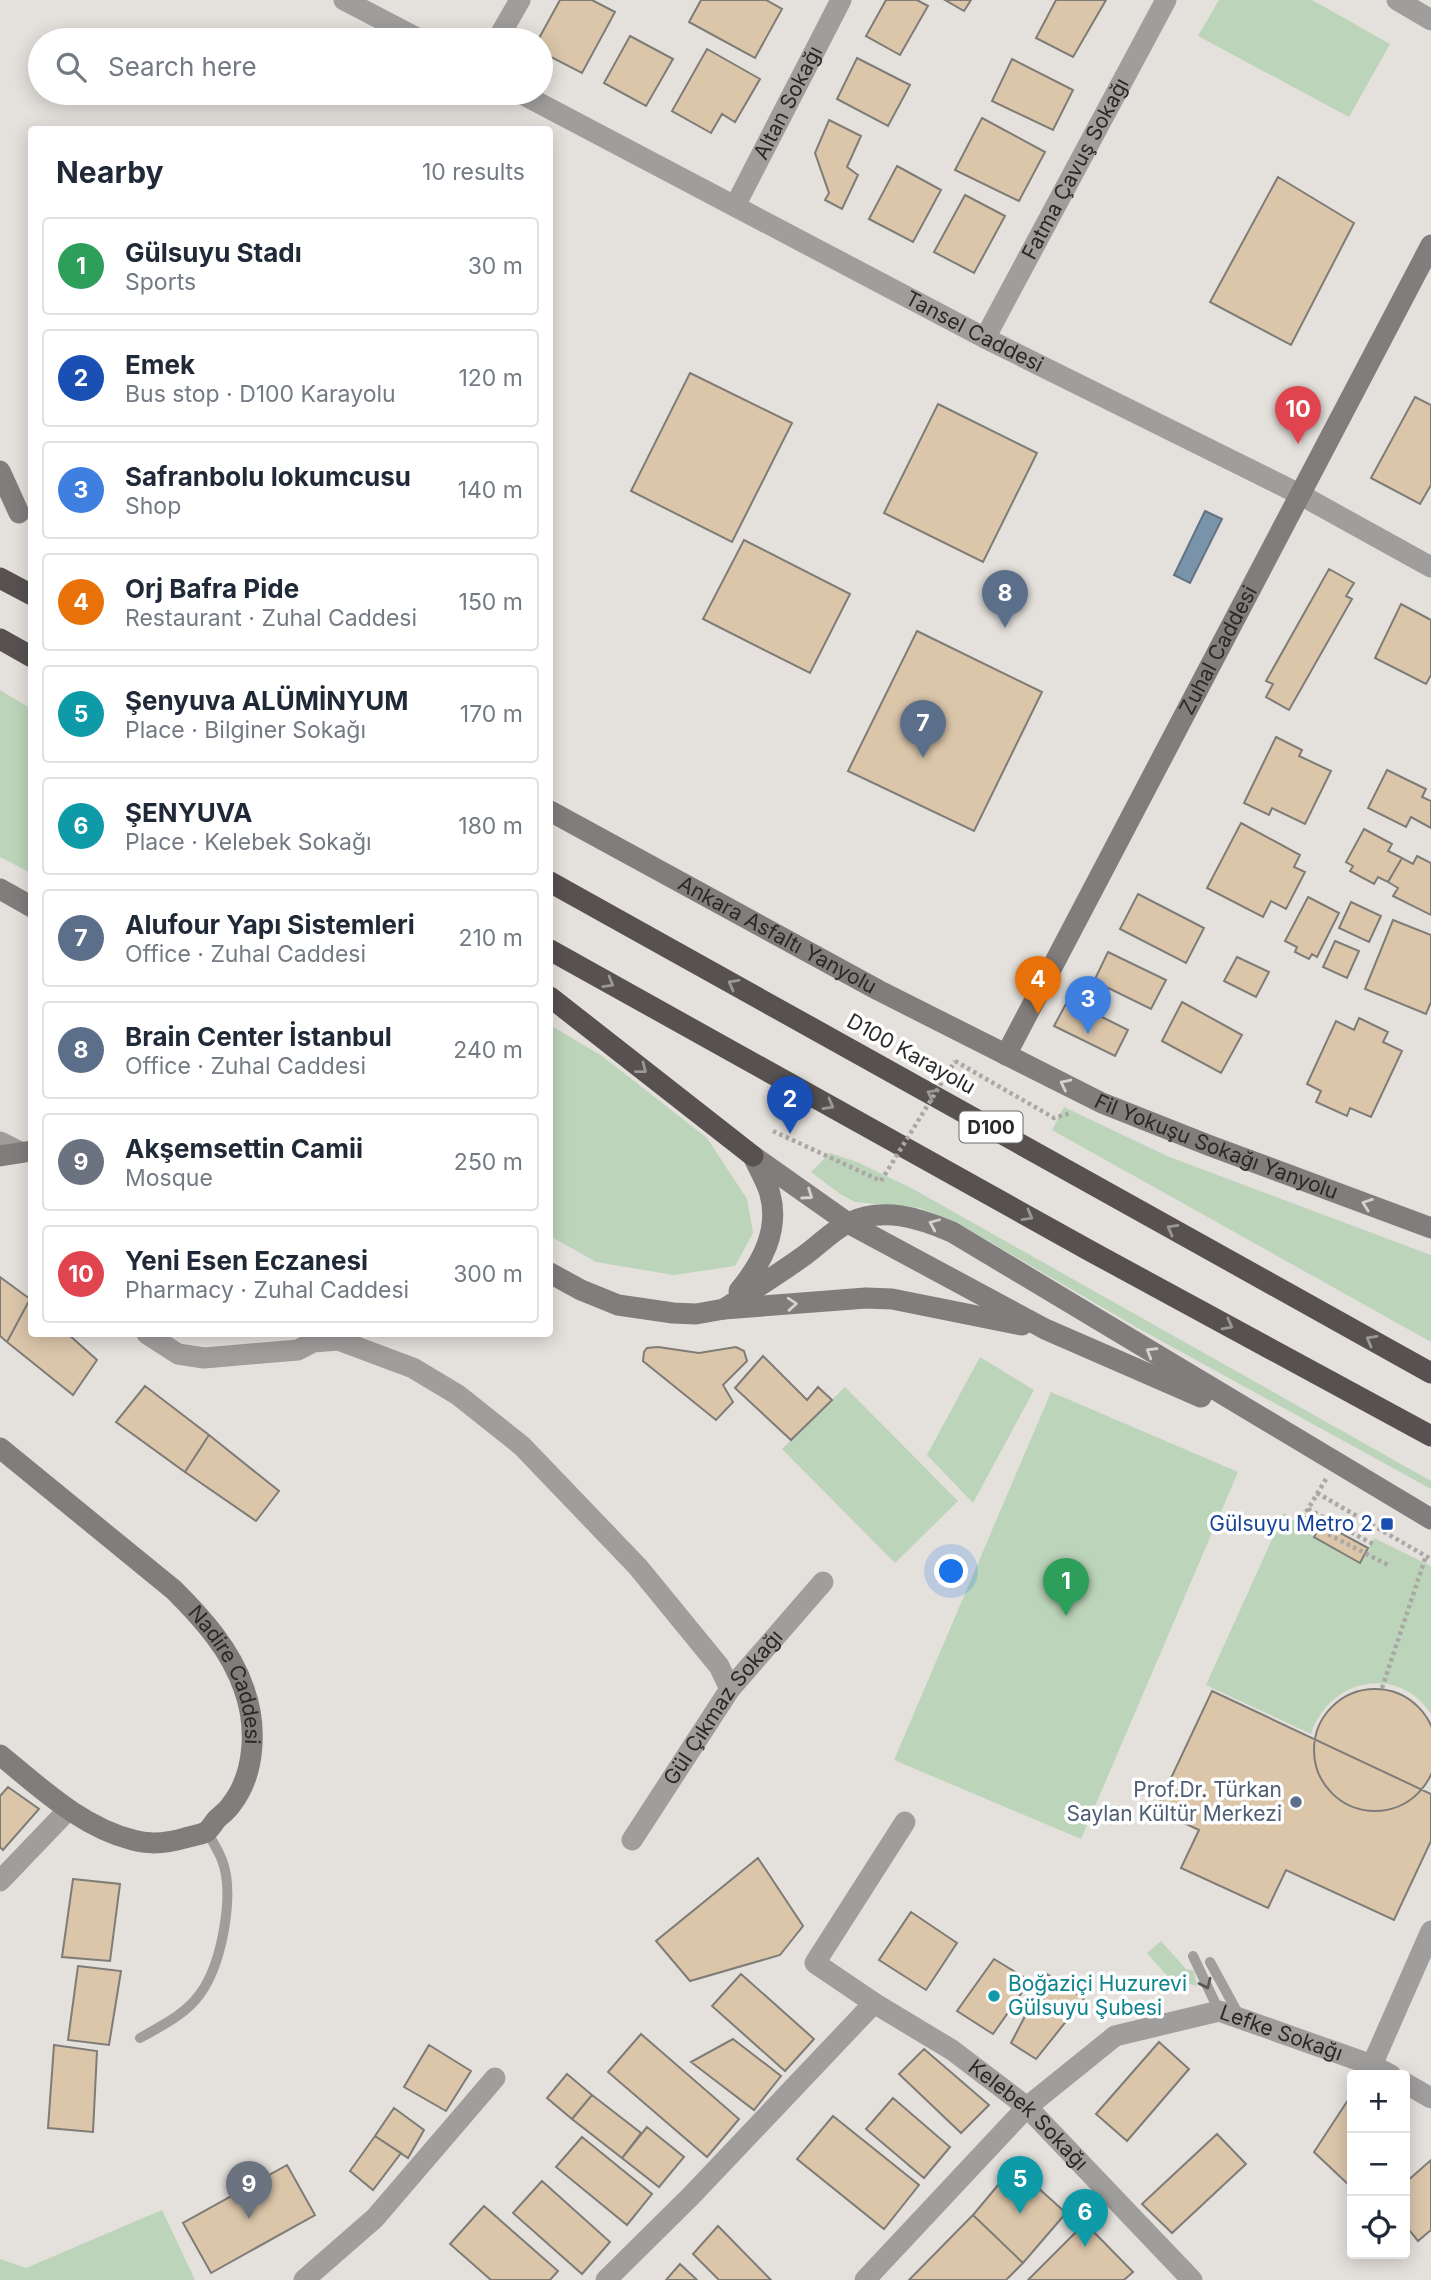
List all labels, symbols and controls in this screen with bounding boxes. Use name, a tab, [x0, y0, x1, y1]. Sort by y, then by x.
search box	[28, 28, 553, 105]
street label: Altan Sokağı	[748, 42, 827, 164]
icon: search	[52, 48, 90, 86]
text: Search here	[108, 51, 257, 82]
street label: Fatma Çavuş Sokağı	[1016, 74, 1134, 263]
text: Nearby	[56, 154, 164, 190]
text: 10 results	[422, 158, 525, 186]
text: Gülsuyu Stadı	[125, 237, 302, 268]
text: 1	[76, 252, 86, 280]
text: 30 m	[468, 252, 523, 280]
text: Sports	[125, 268, 196, 296]
street label: Tansel Caddesi	[901, 285, 1048, 377]
text: Emek	[125, 349, 195, 380]
text: 2	[74, 364, 88, 392]
text: 120 m	[458, 364, 523, 392]
text: Bus stop · D100 Karayolu	[125, 380, 396, 408]
pin: 10	[1275, 386, 1321, 444]
text: Safranbolu lokumcusu	[125, 461, 411, 492]
text: 3	[74, 476, 88, 504]
text: 140 m	[458, 476, 523, 504]
text: Shop	[125, 492, 181, 520]
pin: 8	[982, 570, 1028, 628]
text: Orj Bafra Pide	[125, 573, 299, 604]
street label: Zuhal Caddesi	[1174, 581, 1262, 719]
text: 4	[73, 588, 89, 616]
text: 150 m	[459, 588, 523, 616]
text: Restaurant · Zuhal Caddesi	[125, 604, 417, 632]
text: Şenyuva ALÜMİNYUM	[125, 685, 408, 716]
text: 5	[74, 700, 88, 728]
text: 170 m	[460, 700, 523, 728]
pin: 7	[900, 700, 946, 758]
text: Place · Bilginer Sokağı	[125, 716, 366, 744]
text: ŞENYUVA	[125, 797, 252, 828]
text: 6	[74, 812, 88, 840]
text: 180 m	[458, 812, 523, 840]
text: Place · Kelebek Sokağı	[125, 828, 372, 856]
street label: Ankara Asfaltı Yanyolu	[674, 870, 881, 999]
text: Alufour Yapı Sistemleri	[125, 909, 415, 940]
text: 7	[74, 924, 88, 952]
text: 210 m	[458, 924, 523, 952]
text: Office · Zuhal Caddesi	[125, 940, 366, 968]
pin: 4	[1015, 956, 1061, 1014]
one-way arrow	[602, 975, 614, 988]
pin: 3	[1065, 976, 1111, 1034]
one-way arrow	[727, 979, 740, 992]
street label: D100 Karayolu	[843, 1008, 980, 1099]
text: Brain Center İstanbul	[125, 1021, 392, 1052]
text: 8	[74, 1036, 88, 1064]
text: 240 m	[453, 1036, 523, 1064]
text: Office · Zuhal Caddesi	[125, 1052, 366, 1080]
one-way arrow	[634, 1061, 647, 1073]
pin: 2	[767, 1076, 813, 1134]
one-way arrow	[1060, 1078, 1072, 1092]
street label: Fil Yokuşu Sokağı Yanyolu	[1090, 1088, 1342, 1204]
one-way arrow	[926, 1089, 939, 1102]
one-way arrow	[822, 1097, 835, 1110]
road number: D100	[960, 1112, 1023, 1142]
text: Akşemsettin Camii	[125, 1133, 363, 1164]
text: 9	[74, 1148, 88, 1176]
text: 250 m	[454, 1148, 523, 1176]
text: Mosque	[125, 1164, 213, 1192]
one-way arrow	[800, 1187, 813, 1199]
one-way arrow	[1361, 1198, 1373, 1212]
one-way arrow	[1021, 1208, 1033, 1221]
one-way arrow	[928, 1219, 940, 1233]
one-way arrow	[1167, 1224, 1180, 1237]
text: Yeni Esen Eczanesi	[125, 1245, 368, 1276]
text: 10	[68, 1260, 94, 1288]
text: 300 m	[453, 1260, 523, 1288]
text: Pharmacy · Zuhal Caddesi	[125, 1276, 409, 1304]
one-way arrow	[787, 1297, 798, 1312]
one-way arrow	[1221, 1316, 1233, 1330]
one-way arrow	[1366, 1335, 1379, 1348]
one-way arrow	[1145, 1347, 1158, 1360]
place label: Gülsuyu Metro 2	[1209, 1511, 1373, 1536]
marker: Gülsuyu Metro 2	[1379, 1516, 1395, 1532]
your location	[934, 1554, 968, 1588]
pin: 1	[1043, 1558, 1089, 1616]
street label: Nadire Caddesi	[183, 1600, 265, 1745]
street label: Gül Çıkmaz Sokağı	[658, 1625, 788, 1790]
place label: Prof.Dr. Türkan Saylan Kültür Merkezi	[1067, 1777, 1282, 1826]
marker: Prof.Dr. Türkan Saylan Kültür Merkezi	[1288, 1794, 1304, 1810]
place label: Boğaziçi Huzurevi Gülsuyu Şubesi	[1008, 1971, 1187, 2020]
one-way arrow	[1198, 1977, 1212, 1989]
marker: Boğaziçi Huzurevi Gülsuyu Şubesi	[986, 1988, 1002, 2004]
street label: Lefke Sokağı	[1217, 1999, 1346, 2066]
street label: Kelebek Sokağı	[964, 2054, 1093, 2175]
map controls	[1347, 2070, 1410, 2259]
button: +	[1347, 2070, 1410, 2133]
button: −	[1347, 2133, 1410, 2196]
pin: 5	[997, 2156, 1043, 2214]
pin: 9	[226, 2161, 272, 2219]
pin: 6	[1062, 2189, 1108, 2247]
button: locate	[1347, 2196, 1410, 2259]

